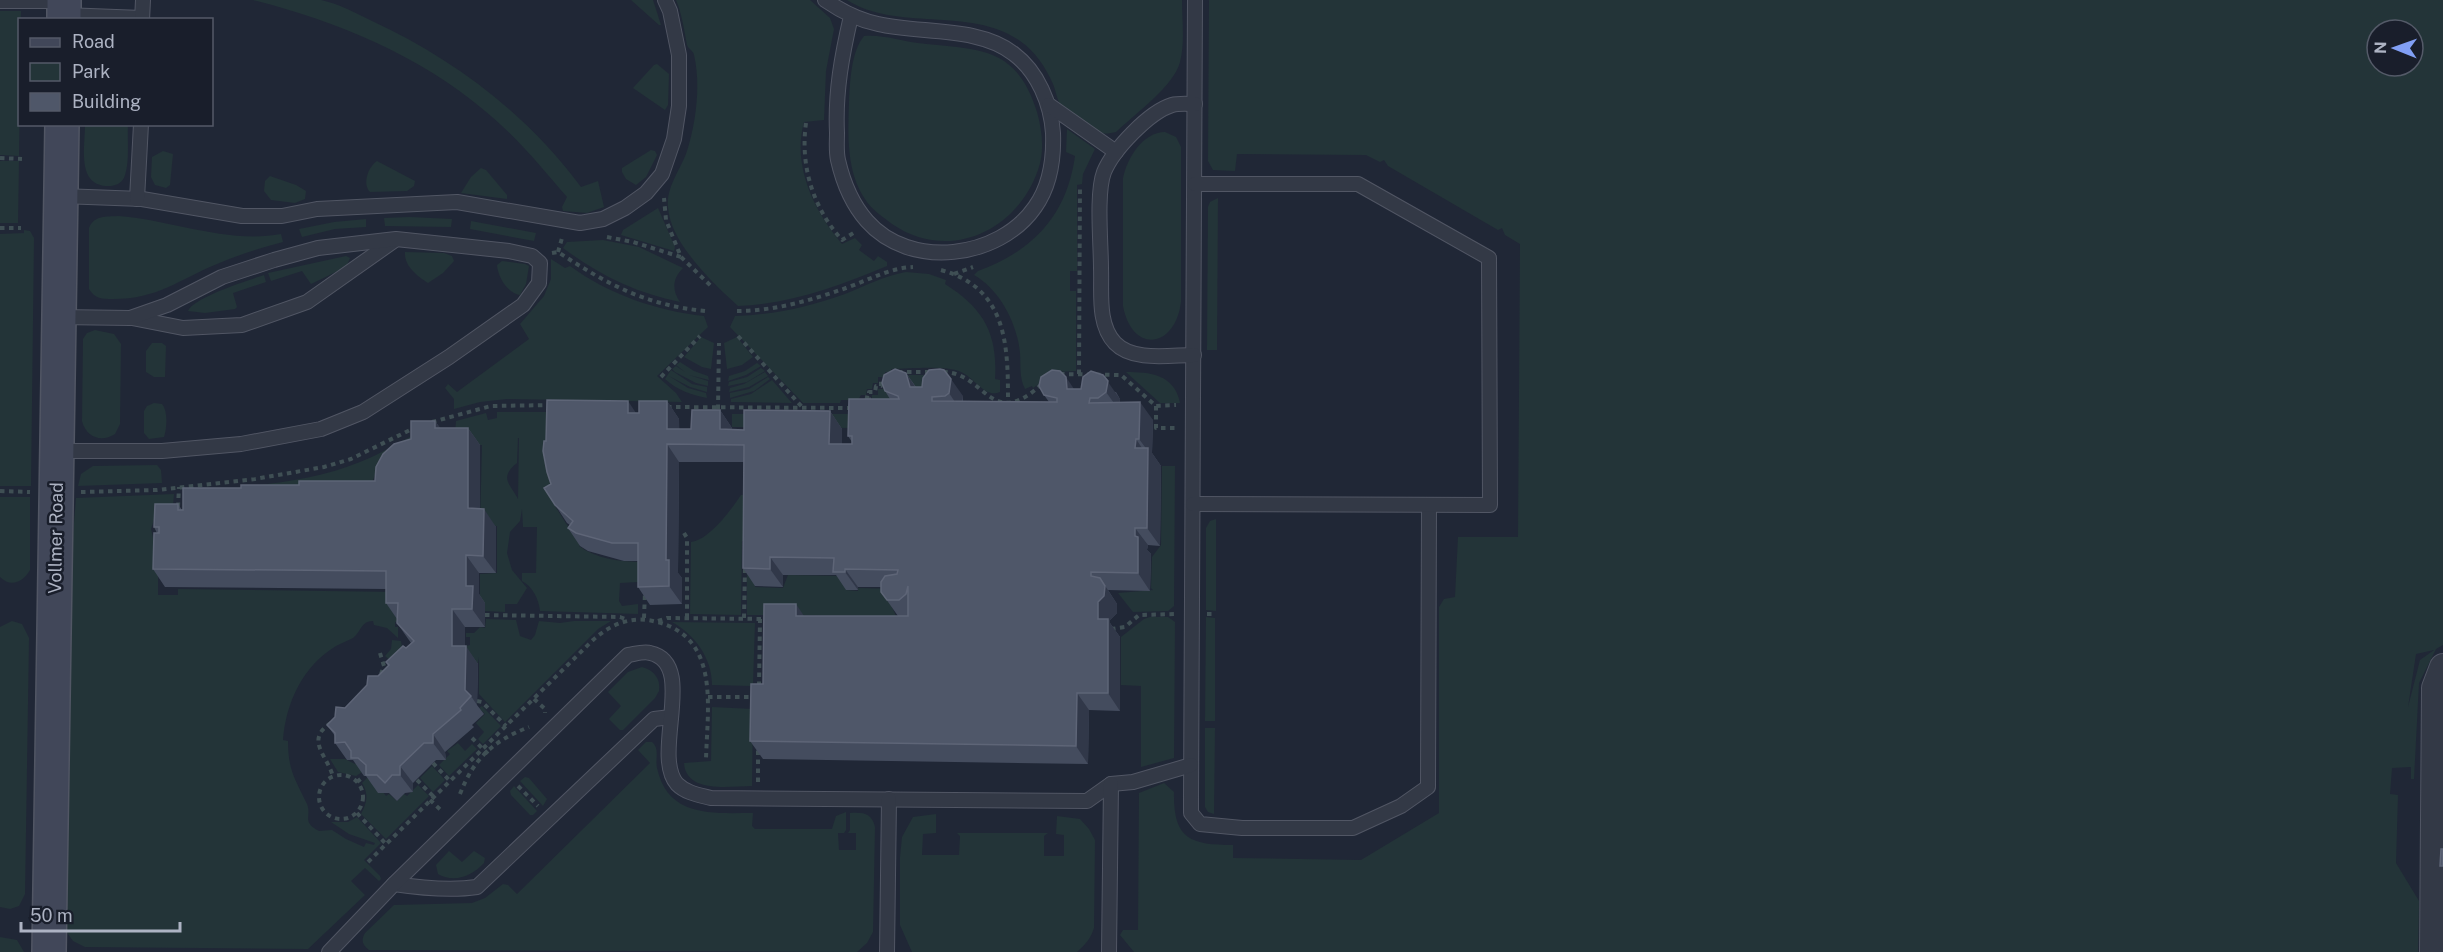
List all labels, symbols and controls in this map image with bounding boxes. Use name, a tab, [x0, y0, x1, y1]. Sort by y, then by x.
legend	[18, 18, 213, 126]
north arrow	[2365, 18, 2425, 78]
text: Road	[72, 31, 115, 52]
text: N	[2371, 41, 2390, 54]
text: Park	[72, 61, 110, 82]
text: Building	[72, 91, 141, 112]
street label: Vollmer Road	[44, 482, 67, 594]
scale bar	[21, 895, 180, 933]
text: 50 m	[30, 905, 73, 926]

